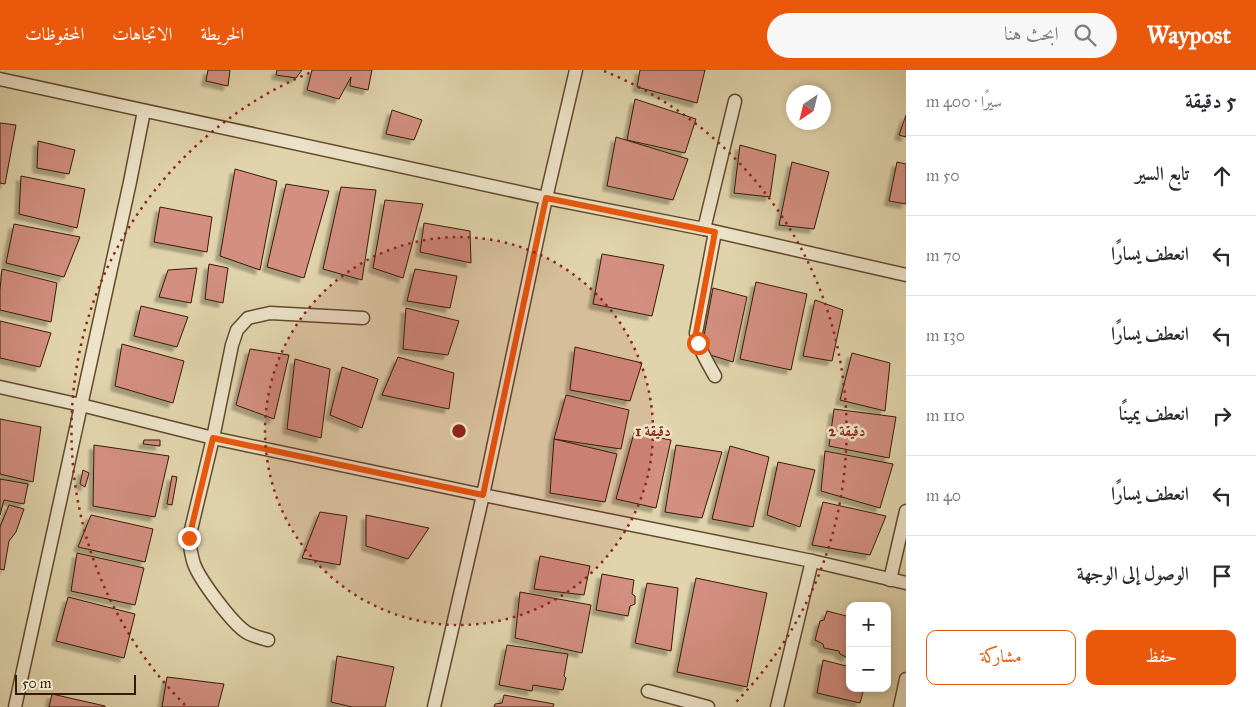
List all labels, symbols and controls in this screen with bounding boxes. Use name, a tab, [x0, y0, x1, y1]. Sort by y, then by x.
search box	[767, 13, 1117, 58]
text: Waypost	[1147, 20, 1231, 50]
icon: search	[1071, 21, 1099, 49]
text: ابحث هنا	[1004, 22, 1059, 45]
text: المحفوظات	[25, 23, 84, 45]
text: الاتجاهات	[112, 23, 172, 45]
text: الخريطة	[200, 23, 244, 45]
north arrow	[786, 85, 831, 130]
text: 5 دقيقة	[1185, 88, 1236, 114]
text: سيرًا · 400 m	[926, 92, 1002, 111]
text: تابع السير	[1135, 162, 1189, 185]
icon: ahead	[1208, 162, 1236, 190]
text: 50 m	[926, 166, 960, 185]
text: انعطف يسارًا	[1111, 242, 1189, 265]
icon: left	[1208, 242, 1236, 270]
text: 70 m	[926, 246, 961, 265]
text: انعطف يسارًا	[1111, 322, 1189, 345]
icon: left	[1208, 322, 1236, 350]
text: 130 m	[926, 326, 965, 345]
route start	[687, 332, 710, 355]
text: انعطف يمينًا	[1119, 402, 1189, 425]
icon: right	[1208, 402, 1236, 430]
text: 110 m	[926, 406, 965, 425]
centre of rings	[450, 422, 468, 440]
text: 1 دقيقة	[635, 422, 671, 440]
text: 2 دقيقة	[829, 422, 865, 440]
text: انعطف يسارًا	[1111, 482, 1189, 505]
icon: left	[1208, 482, 1236, 510]
text: 40 m	[926, 486, 961, 505]
route end	[178, 527, 201, 550]
text: الوصول إلى الوجهة	[1077, 562, 1189, 585]
icon: arrive	[1208, 562, 1236, 590]
map controls	[846, 602, 891, 692]
button: +	[846, 602, 891, 647]
button: مشاركة	[926, 630, 1076, 685]
button: حفظ	[1086, 630, 1236, 685]
button: −	[846, 647, 891, 692]
scale bar	[15, 672, 136, 695]
text: 50 m	[22, 675, 51, 692]

